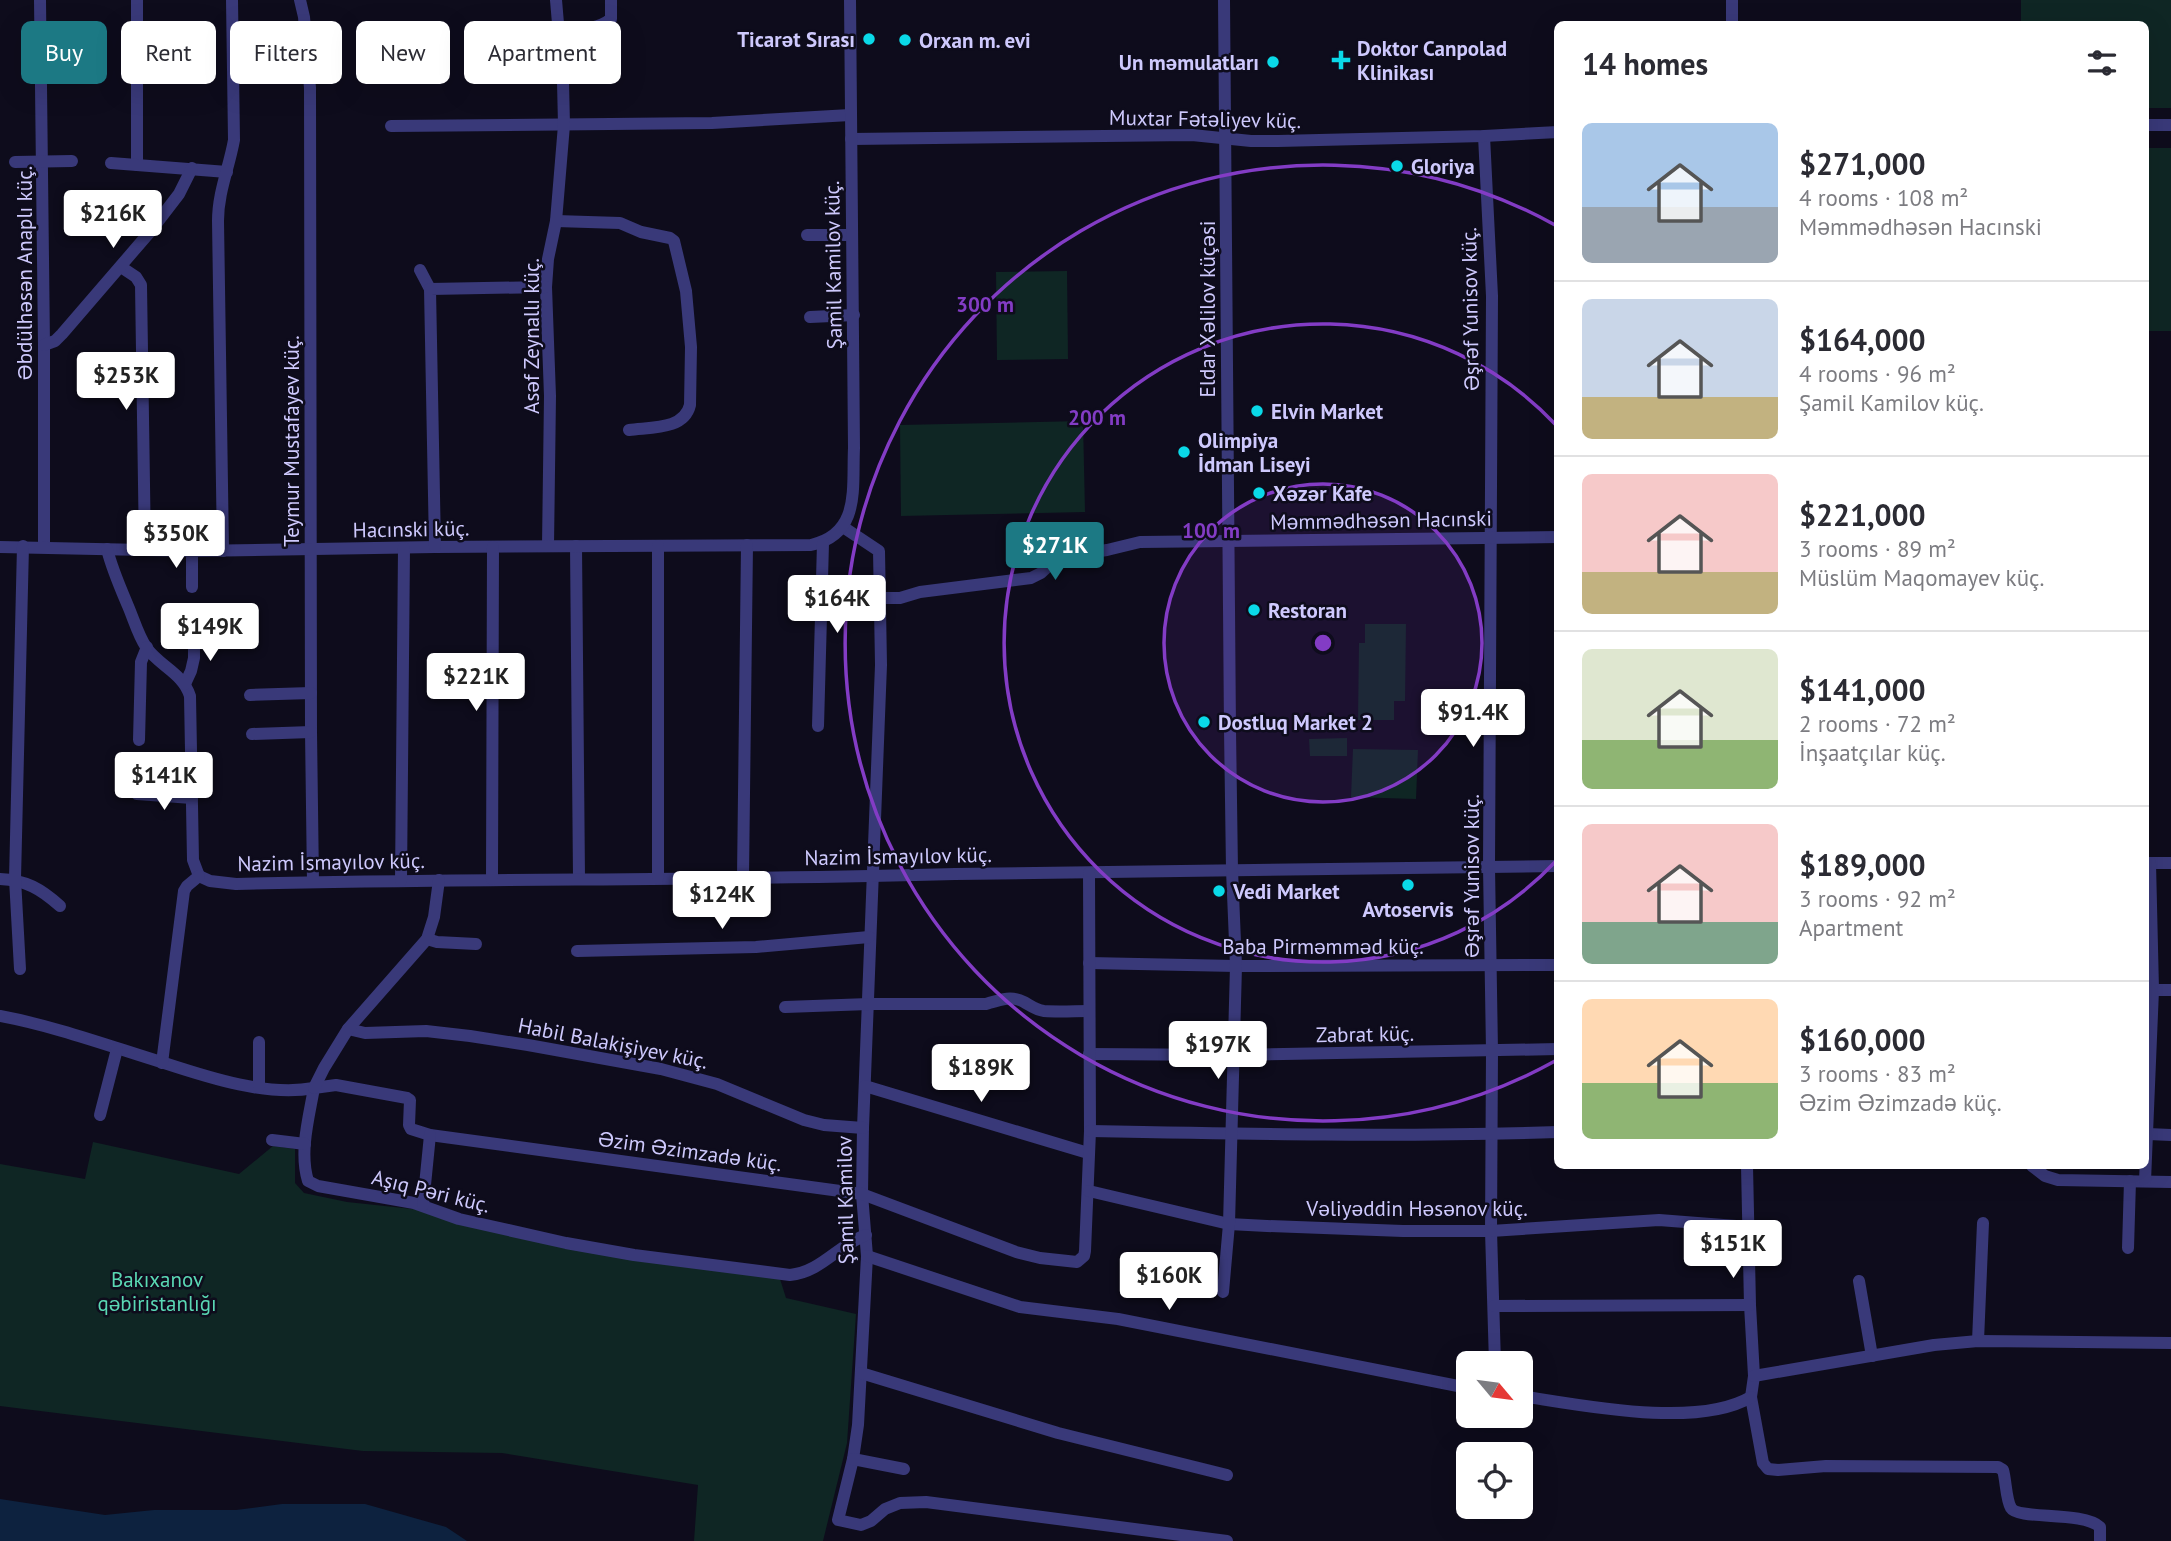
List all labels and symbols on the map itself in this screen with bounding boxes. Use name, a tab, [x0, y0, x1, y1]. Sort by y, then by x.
place label: Ticarət Sırası	[737, 26, 855, 53]
place label: Orxan m. evi	[919, 27, 1031, 54]
marker: Ticarət Sırası	[861, 31, 877, 47]
marker: Orxan m. evi	[897, 32, 913, 48]
place label: Doktor Canpolad Klinikası	[1357, 35, 1507, 86]
place label: Un məmulatları	[1119, 49, 1259, 76]
marker: Doktor Canpolad Klinikası	[1331, 50, 1351, 70]
marker: Un məmulatları	[1265, 54, 1281, 70]
street label: Muxtar Fətəliyev küç.	[1109, 104, 1301, 134]
place label: Gloriya	[1411, 153, 1475, 180]
marker: Gloriya	[1389, 158, 1405, 174]
street label: Əbdülhəsən Anaplı küç.	[11, 166, 38, 380]
street label: Şamil Kamilov küç.	[818, 180, 848, 350]
pin: $216K	[64, 190, 162, 250]
street label: Eldar Xəlilov küçəsi	[1194, 221, 1221, 397]
street label: Əşrəf Yunisov küç.	[1455, 227, 1485, 391]
street label: Asəf Zeynallı küç.	[518, 258, 545, 414]
text: 300 m	[956, 291, 1014, 318]
street label: Teymur Mustafayev küç.	[278, 335, 305, 547]
pin: $253K	[77, 352, 175, 412]
place label: Elvin Market	[1271, 398, 1384, 425]
marker: Elvin Market	[1249, 403, 1265, 419]
text: 200 m	[1068, 404, 1126, 431]
place label: Olimpiya İdman Liseyi	[1198, 427, 1311, 478]
marker: Olimpiya İdman Liseyi	[1176, 444, 1192, 460]
place label: Xəzər Kafe	[1273, 480, 1372, 507]
marker: Xəzər Kafe	[1251, 485, 1267, 501]
street label: Məmmədhəsən Hacınski	[1270, 505, 1492, 535]
pin: $350K	[127, 510, 225, 570]
street label: Hacınski küç.	[352, 514, 470, 544]
text: 100 m	[1182, 517, 1240, 544]
pin: $271K	[1006, 522, 1104, 582]
pin: $164K	[788, 576, 886, 635]
place label: Restoran	[1268, 597, 1347, 624]
marker: Restoran	[1246, 602, 1262, 618]
pin: $149K	[161, 604, 259, 663]
centre of rings	[1311, 631, 1335, 655]
pin: $221K	[427, 654, 525, 713]
pin: $91.4K	[1416, 690, 1530, 749]
place label: Dostluq Market 2	[1218, 709, 1373, 736]
marker: Dostluq Market 2	[1196, 714, 1212, 730]
pin: $141K	[115, 752, 213, 812]
street label: Əşrəf Yunisov küç.	[1458, 794, 1485, 958]
street label: Nazim İsmayılov küç.	[804, 841, 992, 871]
street label: Nazim İsmayılov küç.	[237, 847, 425, 877]
pin: $124K	[673, 872, 771, 931]
marker: Avtoservis	[1400, 877, 1416, 893]
place label: Vedi Market	[1232, 878, 1340, 905]
marker: Vedi Market	[1211, 883, 1227, 899]
place label: Avtoservis	[1362, 896, 1454, 923]
street label: Baba Pirməmməd küç.	[1222, 933, 1424, 960]
street label: Habil Balakişiyev küç.	[516, 1011, 710, 1075]
street label: Zabrat küç.	[1316, 1020, 1414, 1048]
pin: $197K	[1169, 1021, 1267, 1081]
pin: $189K	[932, 1044, 1030, 1104]
street label: Əzim Əzimzadə küç.	[596, 1125, 784, 1177]
street label: Şamil Kamilov	[830, 1135, 860, 1265]
street label: Aşıq Pəri küç.	[369, 1163, 493, 1219]
street label: Vəliyəddin Həsənov küç.	[1305, 1195, 1528, 1222]
pin: $151K	[1684, 1220, 1782, 1280]
pin: $160K	[1120, 1252, 1218, 1312]
park label: Bakıxanov qəbiristanlığı	[97, 1266, 217, 1317]
north arrow	[1456, 1351, 1533, 1428]

